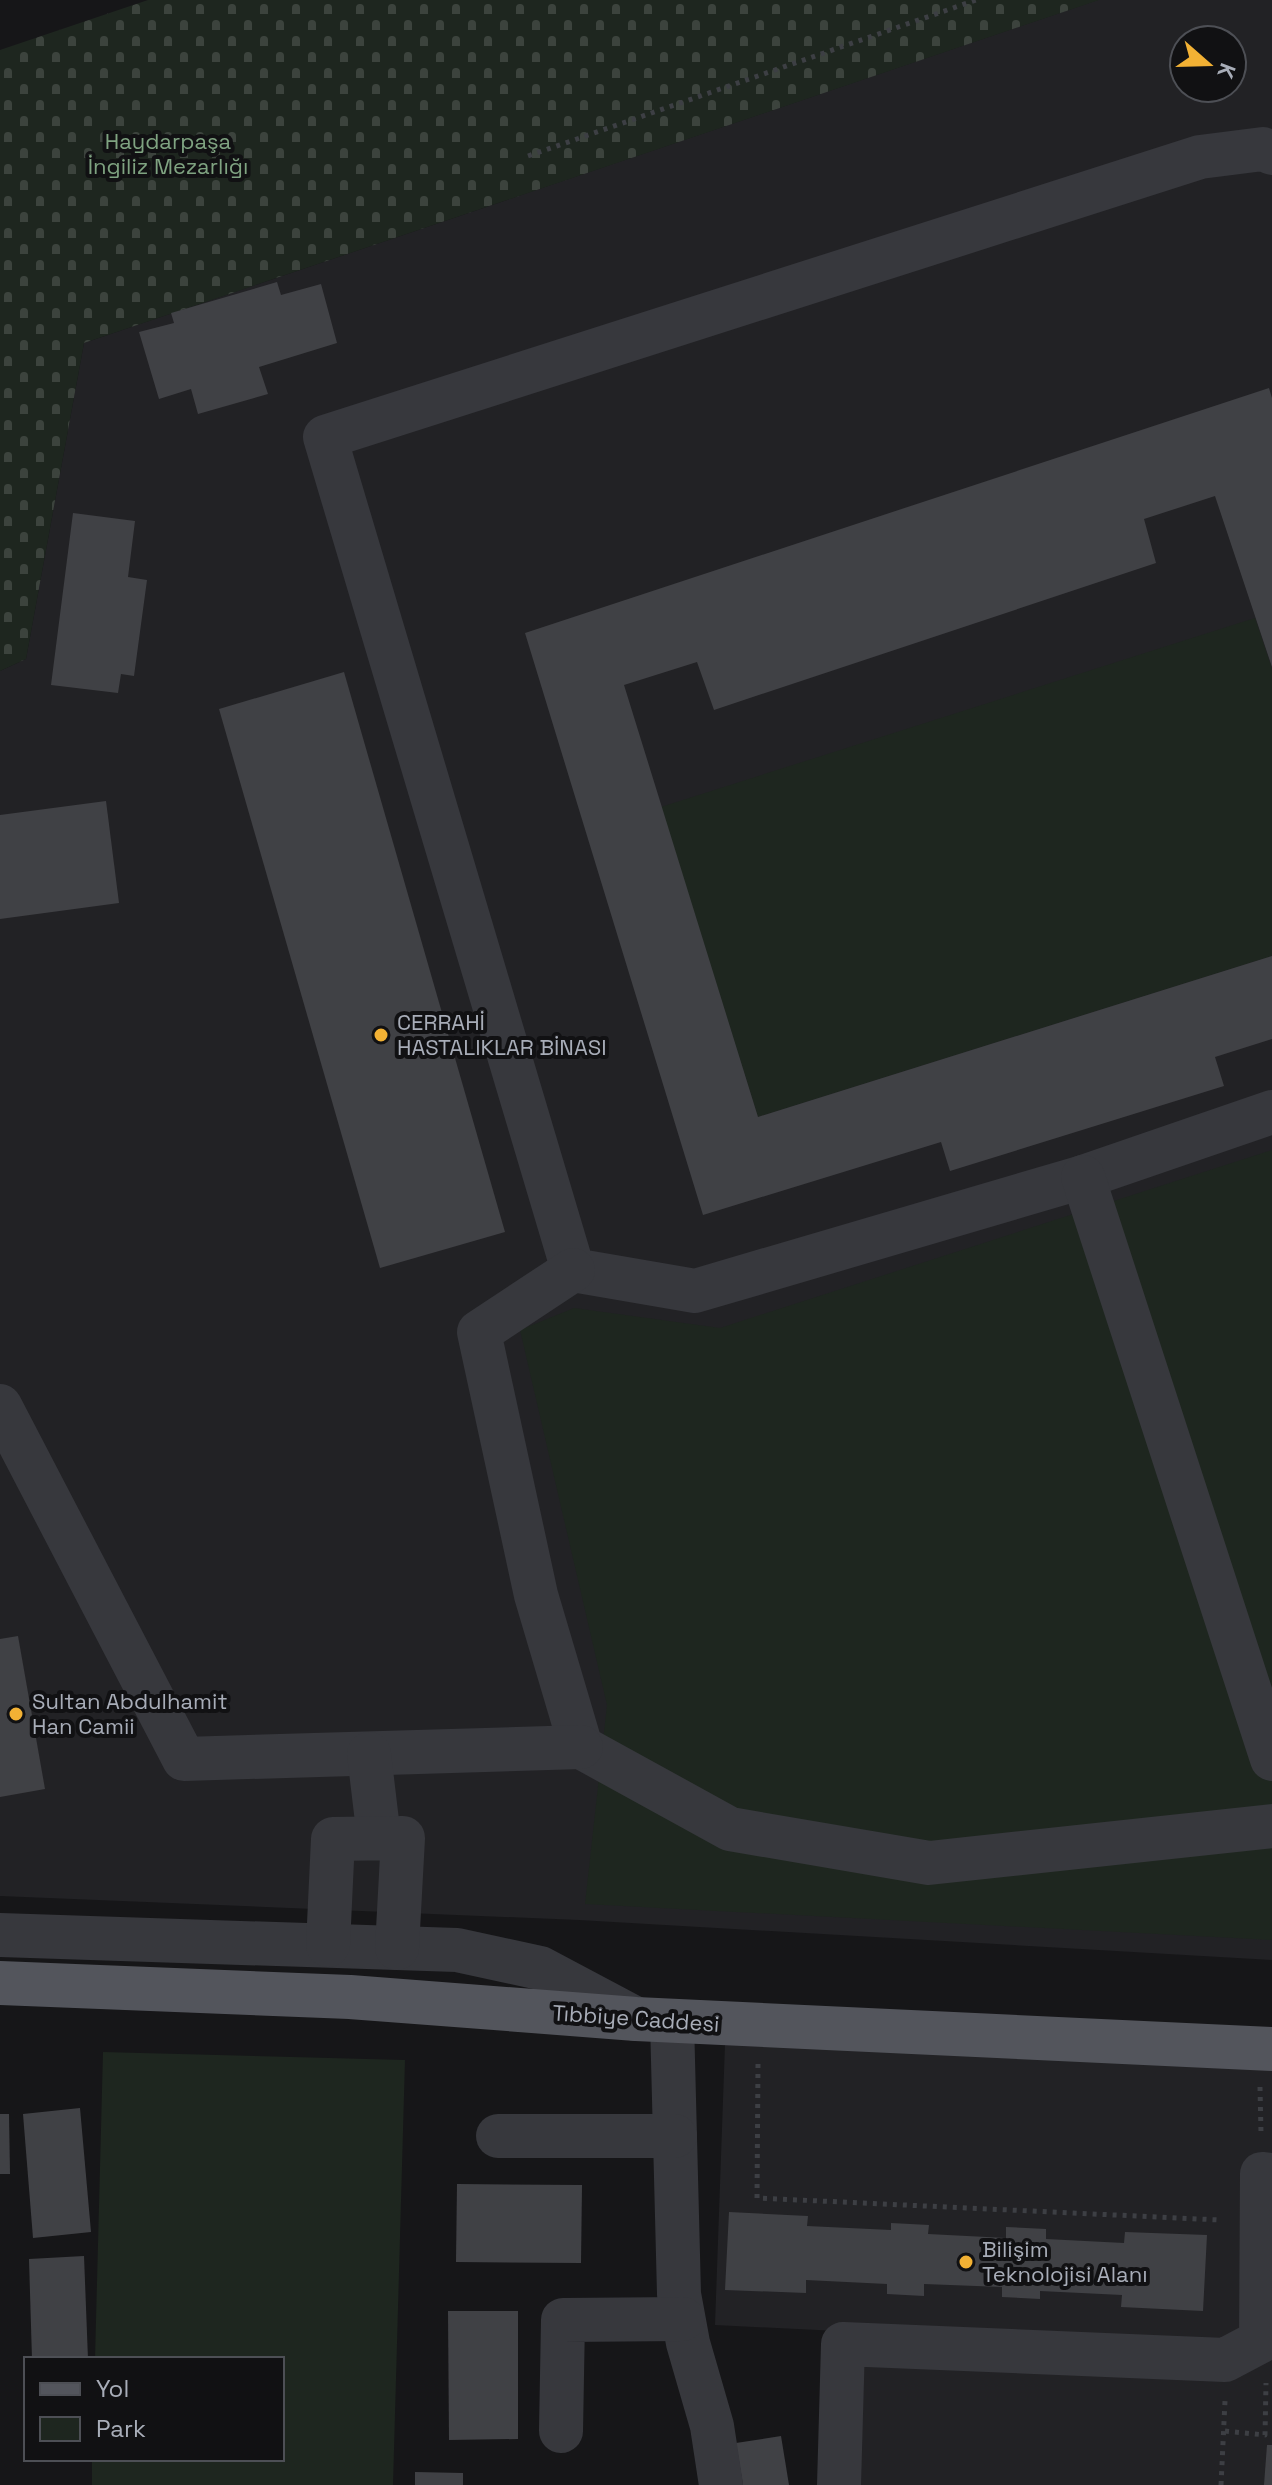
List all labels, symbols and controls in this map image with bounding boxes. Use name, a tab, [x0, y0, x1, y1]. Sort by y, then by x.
north arrow	[1168, 24, 1248, 104]
text: K	[1211, 60, 1242, 82]
park label: Haydarpaşa İngiliz Mezarlığı	[88, 127, 248, 180]
place label: CERRAHİ HASTALIKLAR BİNASI	[397, 1008, 607, 1061]
marker: CERRAHİ HASTALIKLAR BİNASI	[372, 1026, 390, 1044]
place label: Sultan Abdulhamit Han Camii	[32, 1687, 228, 1740]
marker: Sultan Abdulhamit Han Camii	[7, 1705, 25, 1723]
street label: Tıbbiye Caddesi	[552, 1998, 720, 2038]
place label: Bilişim Teknolojisi Alanı	[982, 2235, 1148, 2288]
marker: Bilişim Teknolojisi Alanı	[957, 2253, 975, 2271]
legend	[24, 2357, 284, 2461]
text: Yol	[96, 2373, 129, 2404]
text: Park	[96, 2413, 146, 2444]

